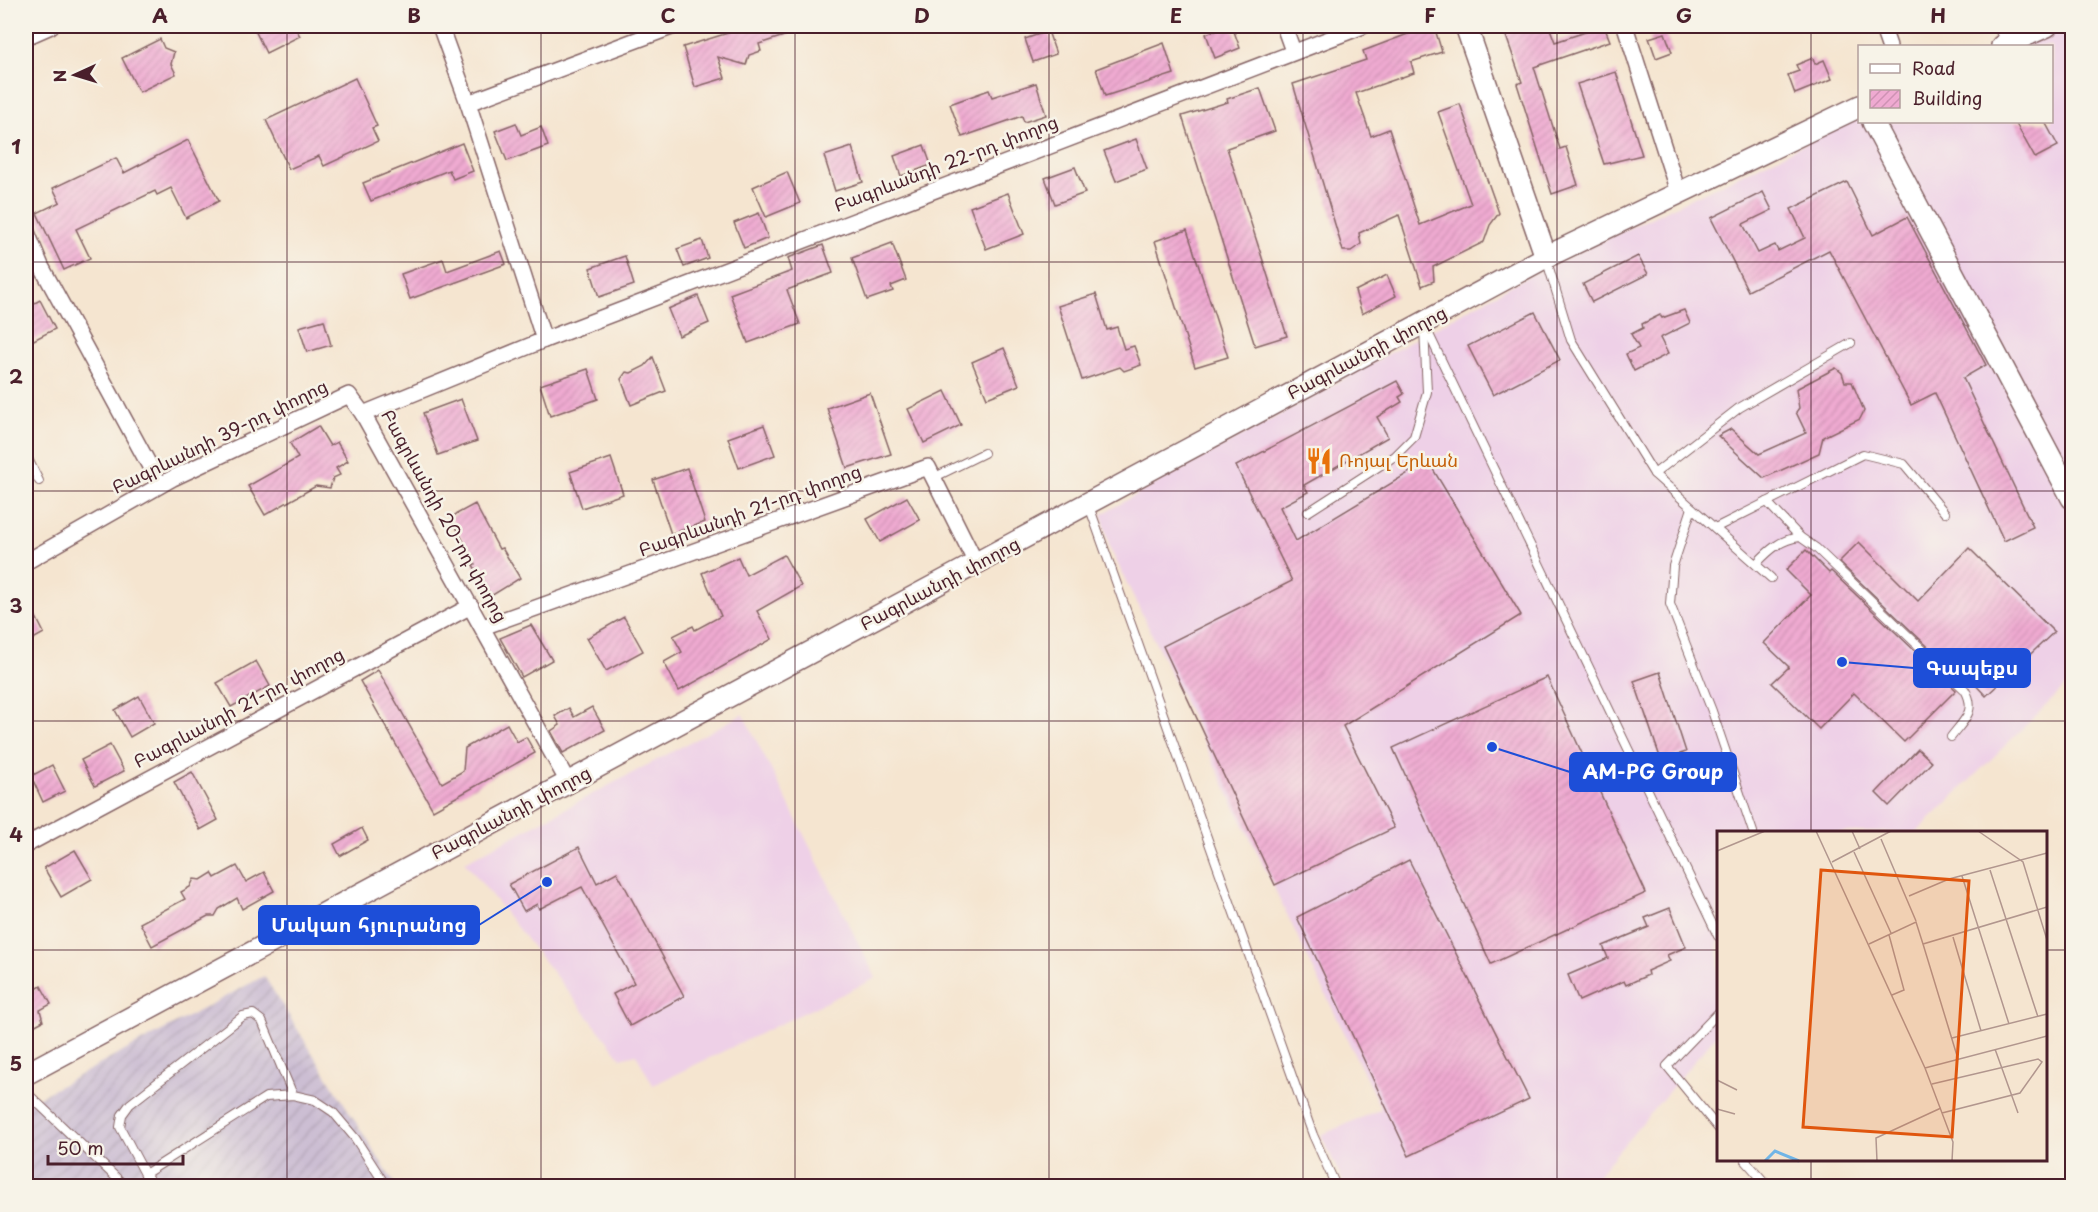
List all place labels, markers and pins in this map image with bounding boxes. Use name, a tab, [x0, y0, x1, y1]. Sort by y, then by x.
restaurant icon: Ռոյալ Երևան	[1304, 446, 1334, 476]
place label: Ռոյալ Երևան	[1339, 446, 1458, 473]
callout: Գապեքս	[1914, 649, 2030, 687]
callout: AM-PG Group	[1570, 753, 1736, 791]
callout: Մակաո հյուրանոց	[259, 906, 479, 944]

